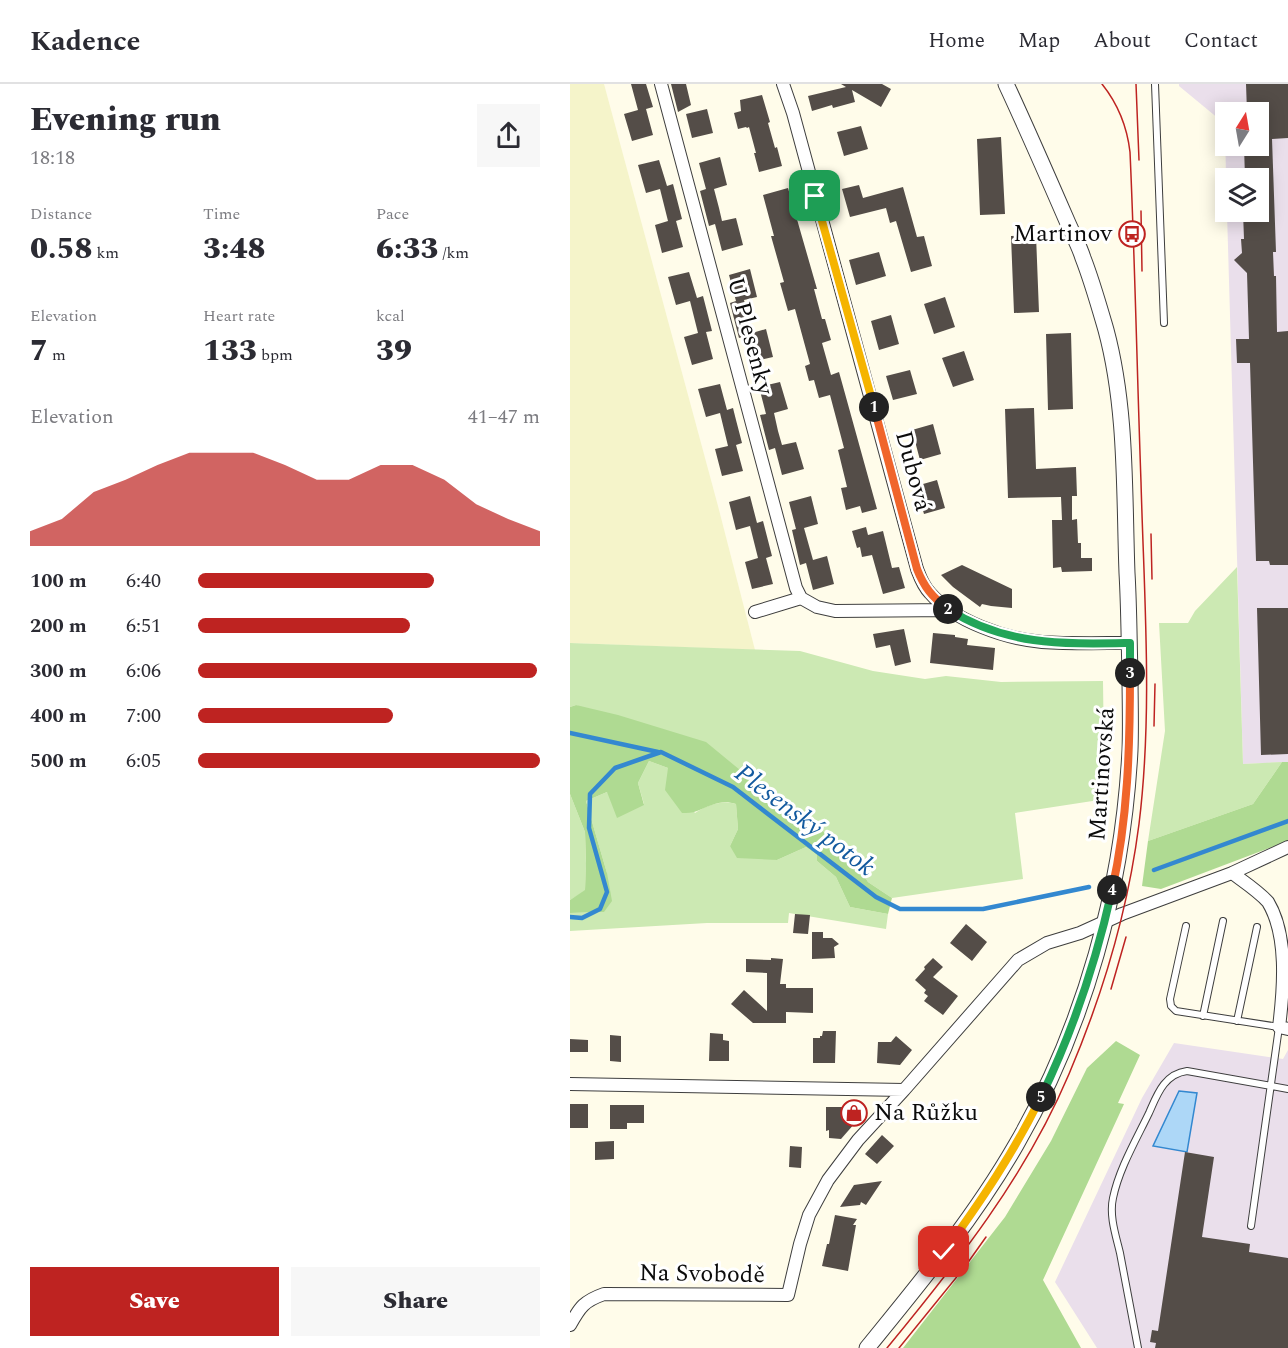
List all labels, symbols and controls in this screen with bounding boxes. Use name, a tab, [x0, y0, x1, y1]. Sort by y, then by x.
text: Kadence	[30, 20, 141, 63]
text: Home	[928, 25, 985, 57]
text: Map	[1018, 25, 1060, 57]
text: About	[1093, 25, 1151, 57]
text: Contact	[1184, 25, 1258, 57]
text: Evening run	[30, 95, 221, 145]
north arrow	[1215, 102, 1269, 156]
map controls	[1215, 102, 1269, 222]
button: share	[477, 104, 540, 167]
text: 18:18	[30, 143, 75, 173]
button: layers	[1215, 168, 1269, 222]
pin	[789, 170, 840, 221]
icon: arrive	[798, 179, 831, 212]
text: Distance	[30, 202, 92, 226]
text: Time	[203, 202, 240, 226]
text: Pace	[376, 202, 409, 226]
place label: Martinov	[1013, 216, 1113, 252]
bus stop icon: Martinov	[1117, 219, 1147, 249]
text: 0.58	[30, 226, 92, 272]
text: 3:48	[203, 226, 265, 272]
text: 6:33	[376, 226, 438, 272]
text: km	[92, 241, 119, 265]
text: /km	[438, 241, 469, 265]
street label: U Plesenky	[717, 273, 783, 400]
text: Elevation	[30, 304, 97, 328]
text: Heart rate	[203, 304, 275, 328]
text: kcal	[376, 304, 405, 328]
text: 7	[30, 328, 48, 374]
text: 133	[203, 328, 257, 374]
text: 39	[376, 328, 412, 374]
text: m	[48, 343, 66, 367]
text: bpm	[257, 343, 293, 367]
pin: 1	[859, 392, 889, 422]
text: 1	[870, 395, 878, 419]
text: Elevation	[30, 402, 114, 432]
text: 41–47 m	[468, 402, 540, 432]
street label: Dubová	[885, 427, 941, 515]
text: 100 m	[30, 566, 87, 596]
text: 6:40	[126, 566, 161, 596]
pin: 2	[933, 594, 963, 624]
text: 2	[944, 597, 952, 621]
text: 200 m	[30, 611, 87, 641]
text: 6:51	[126, 611, 161, 641]
text: 300 m	[30, 656, 87, 686]
text: 6:06	[126, 656, 161, 686]
pin: 3	[1115, 658, 1145, 688]
text: 3	[1126, 661, 1134, 685]
text: 400 m	[30, 701, 87, 731]
text: 7:00	[126, 701, 161, 731]
street label: Martinovská	[1079, 706, 1125, 842]
text: 500 m	[30, 746, 87, 776]
text: 6:05	[126, 746, 161, 776]
water label: Plesenský potok	[726, 754, 884, 886]
pin: 4	[1097, 875, 1127, 905]
text: 4	[1108, 878, 1116, 902]
pin: 5	[1026, 1082, 1056, 1112]
text: 5	[1037, 1085, 1045, 1109]
place label: Na Růžku	[874, 1095, 978, 1131]
shop icon: Na Růžku	[839, 1098, 869, 1128]
pin	[918, 1226, 969, 1277]
icon: check	[927, 1235, 960, 1268]
street label: Na Svobodě	[639, 1255, 765, 1293]
button: Save	[30, 1267, 279, 1336]
button: Share	[291, 1267, 540, 1336]

